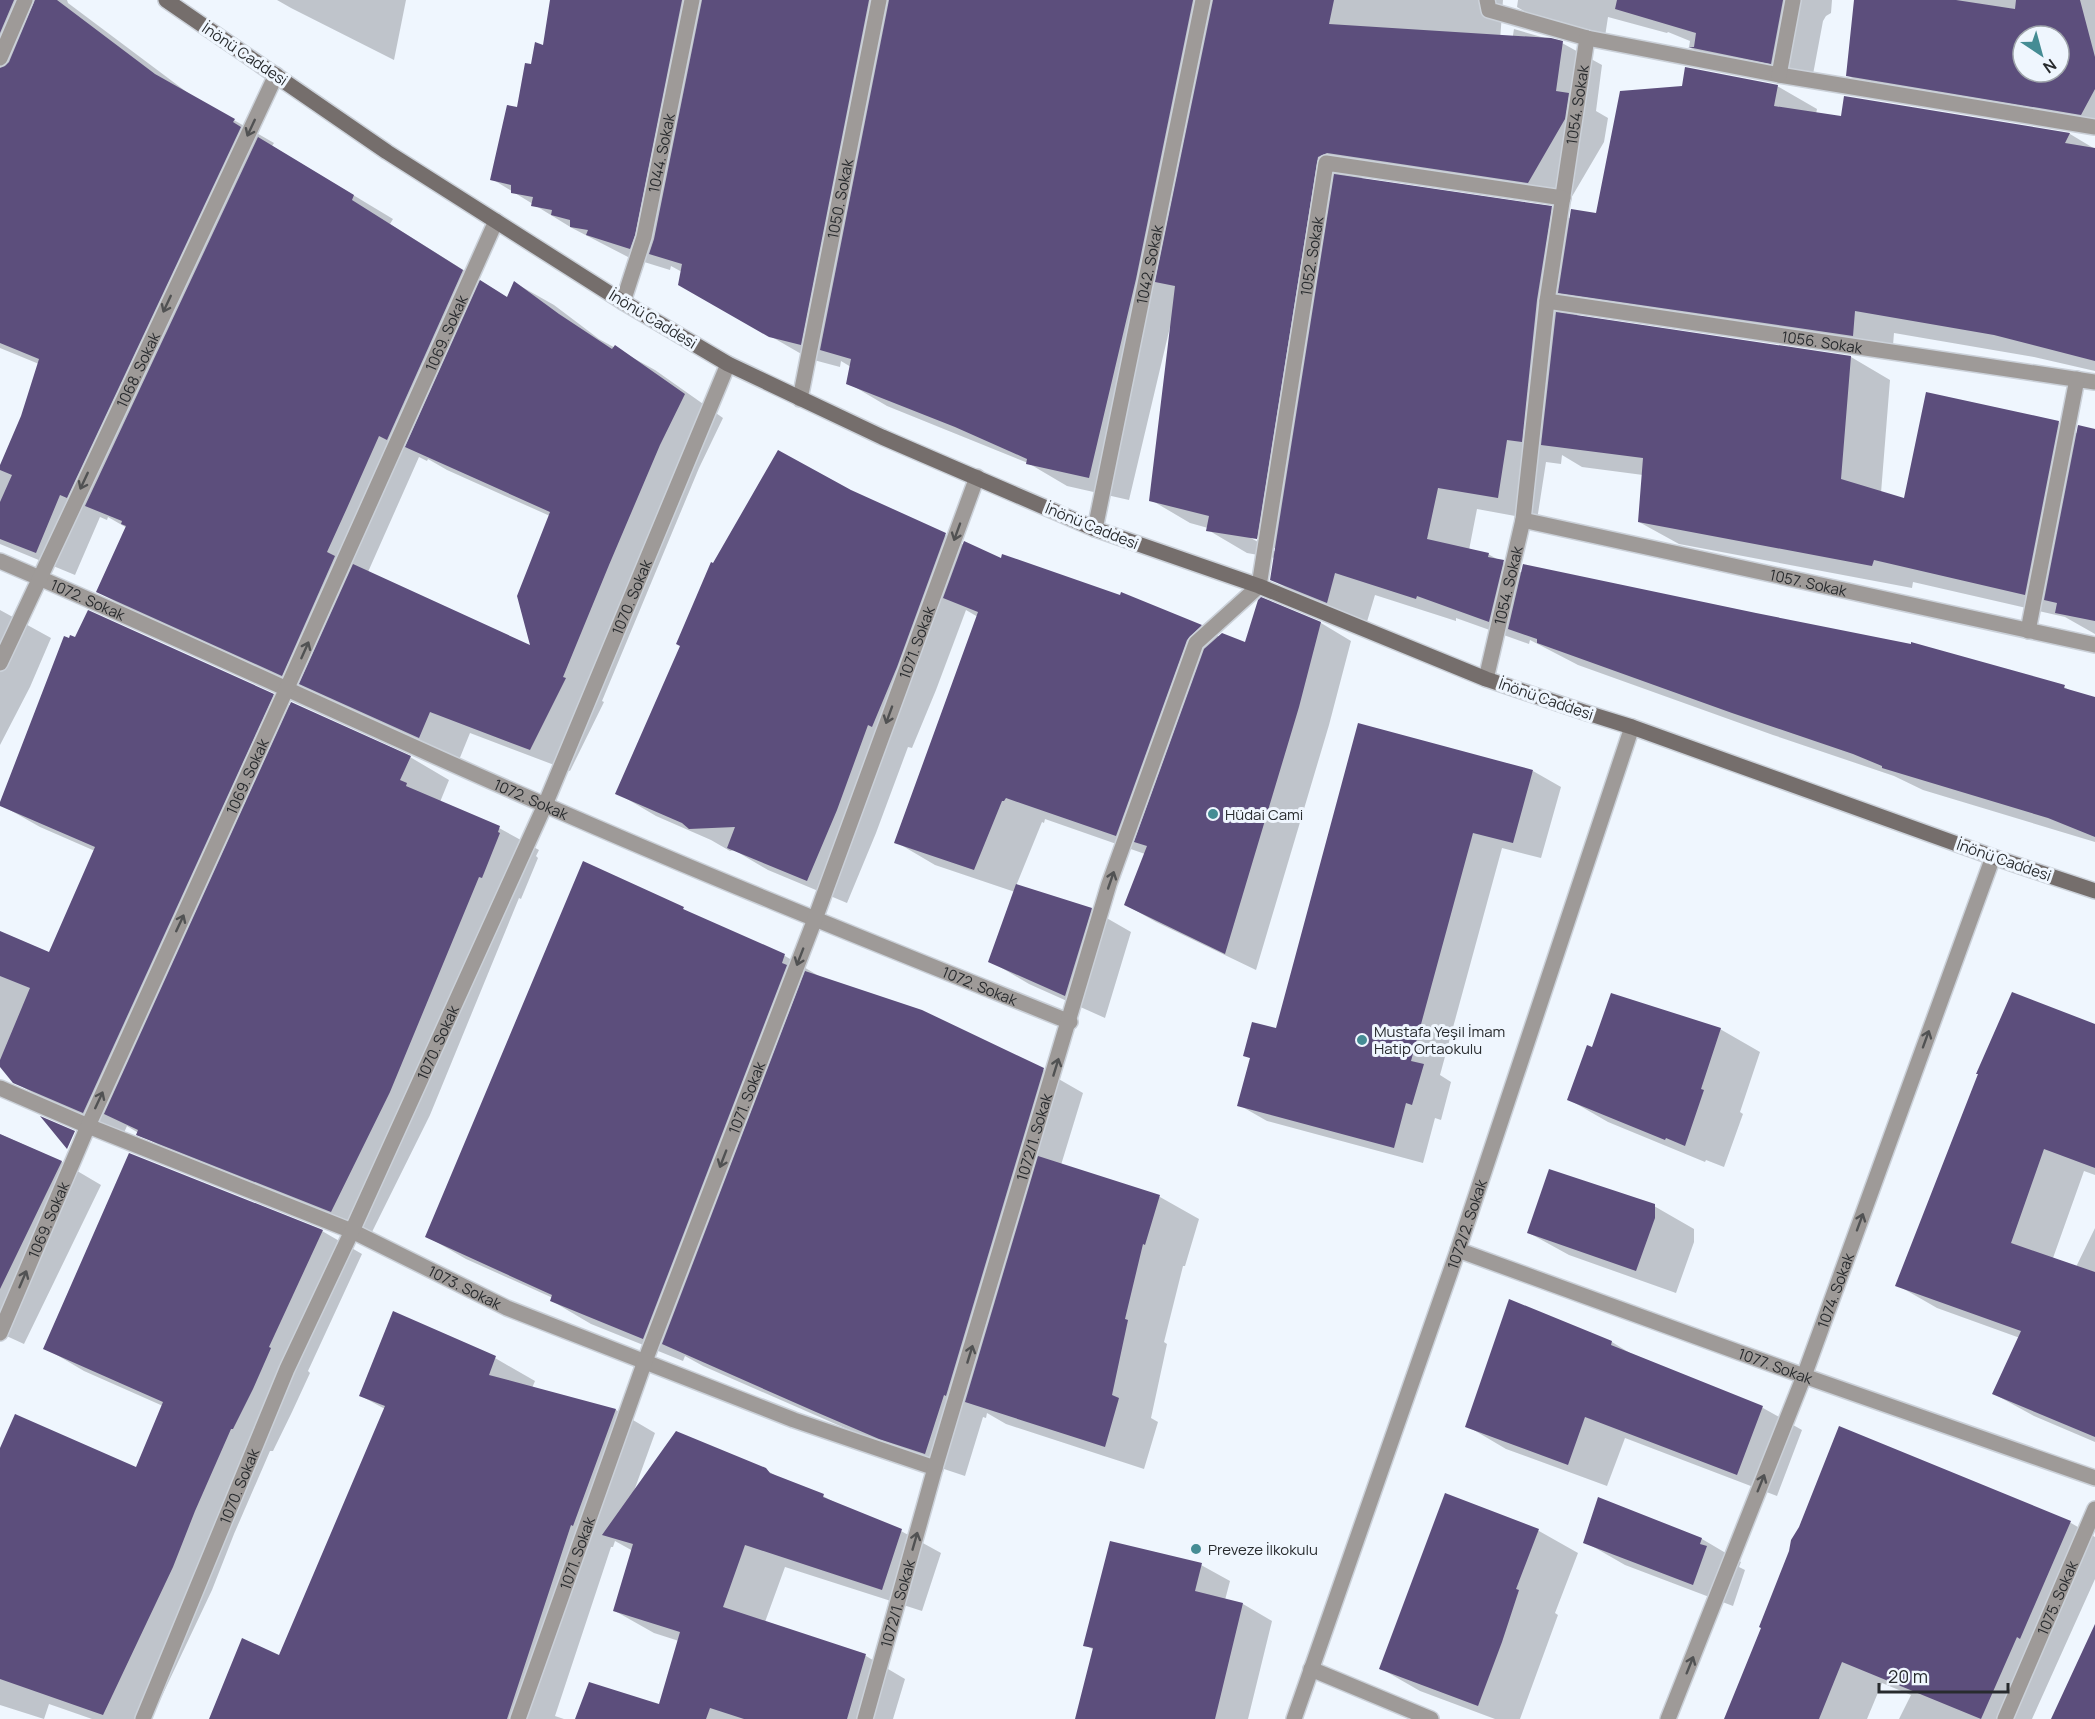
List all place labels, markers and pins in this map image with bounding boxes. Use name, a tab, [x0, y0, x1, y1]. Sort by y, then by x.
place label: Hüdai Cami	[1225, 804, 1303, 825]
marker: Hüdai Cami	[1206, 807, 1220, 821]
place label: Mustafa Yeşil İmam Hatip Ortaokulu	[1374, 1021, 1505, 1059]
marker: Mustafa Yeşil İmam Hatip Ortaokulu	[1355, 1033, 1369, 1047]
place label: Preveze İlkokulu	[1208, 1539, 1318, 1560]
marker: Preveze İlkokulu	[1189, 1542, 1203, 1556]

